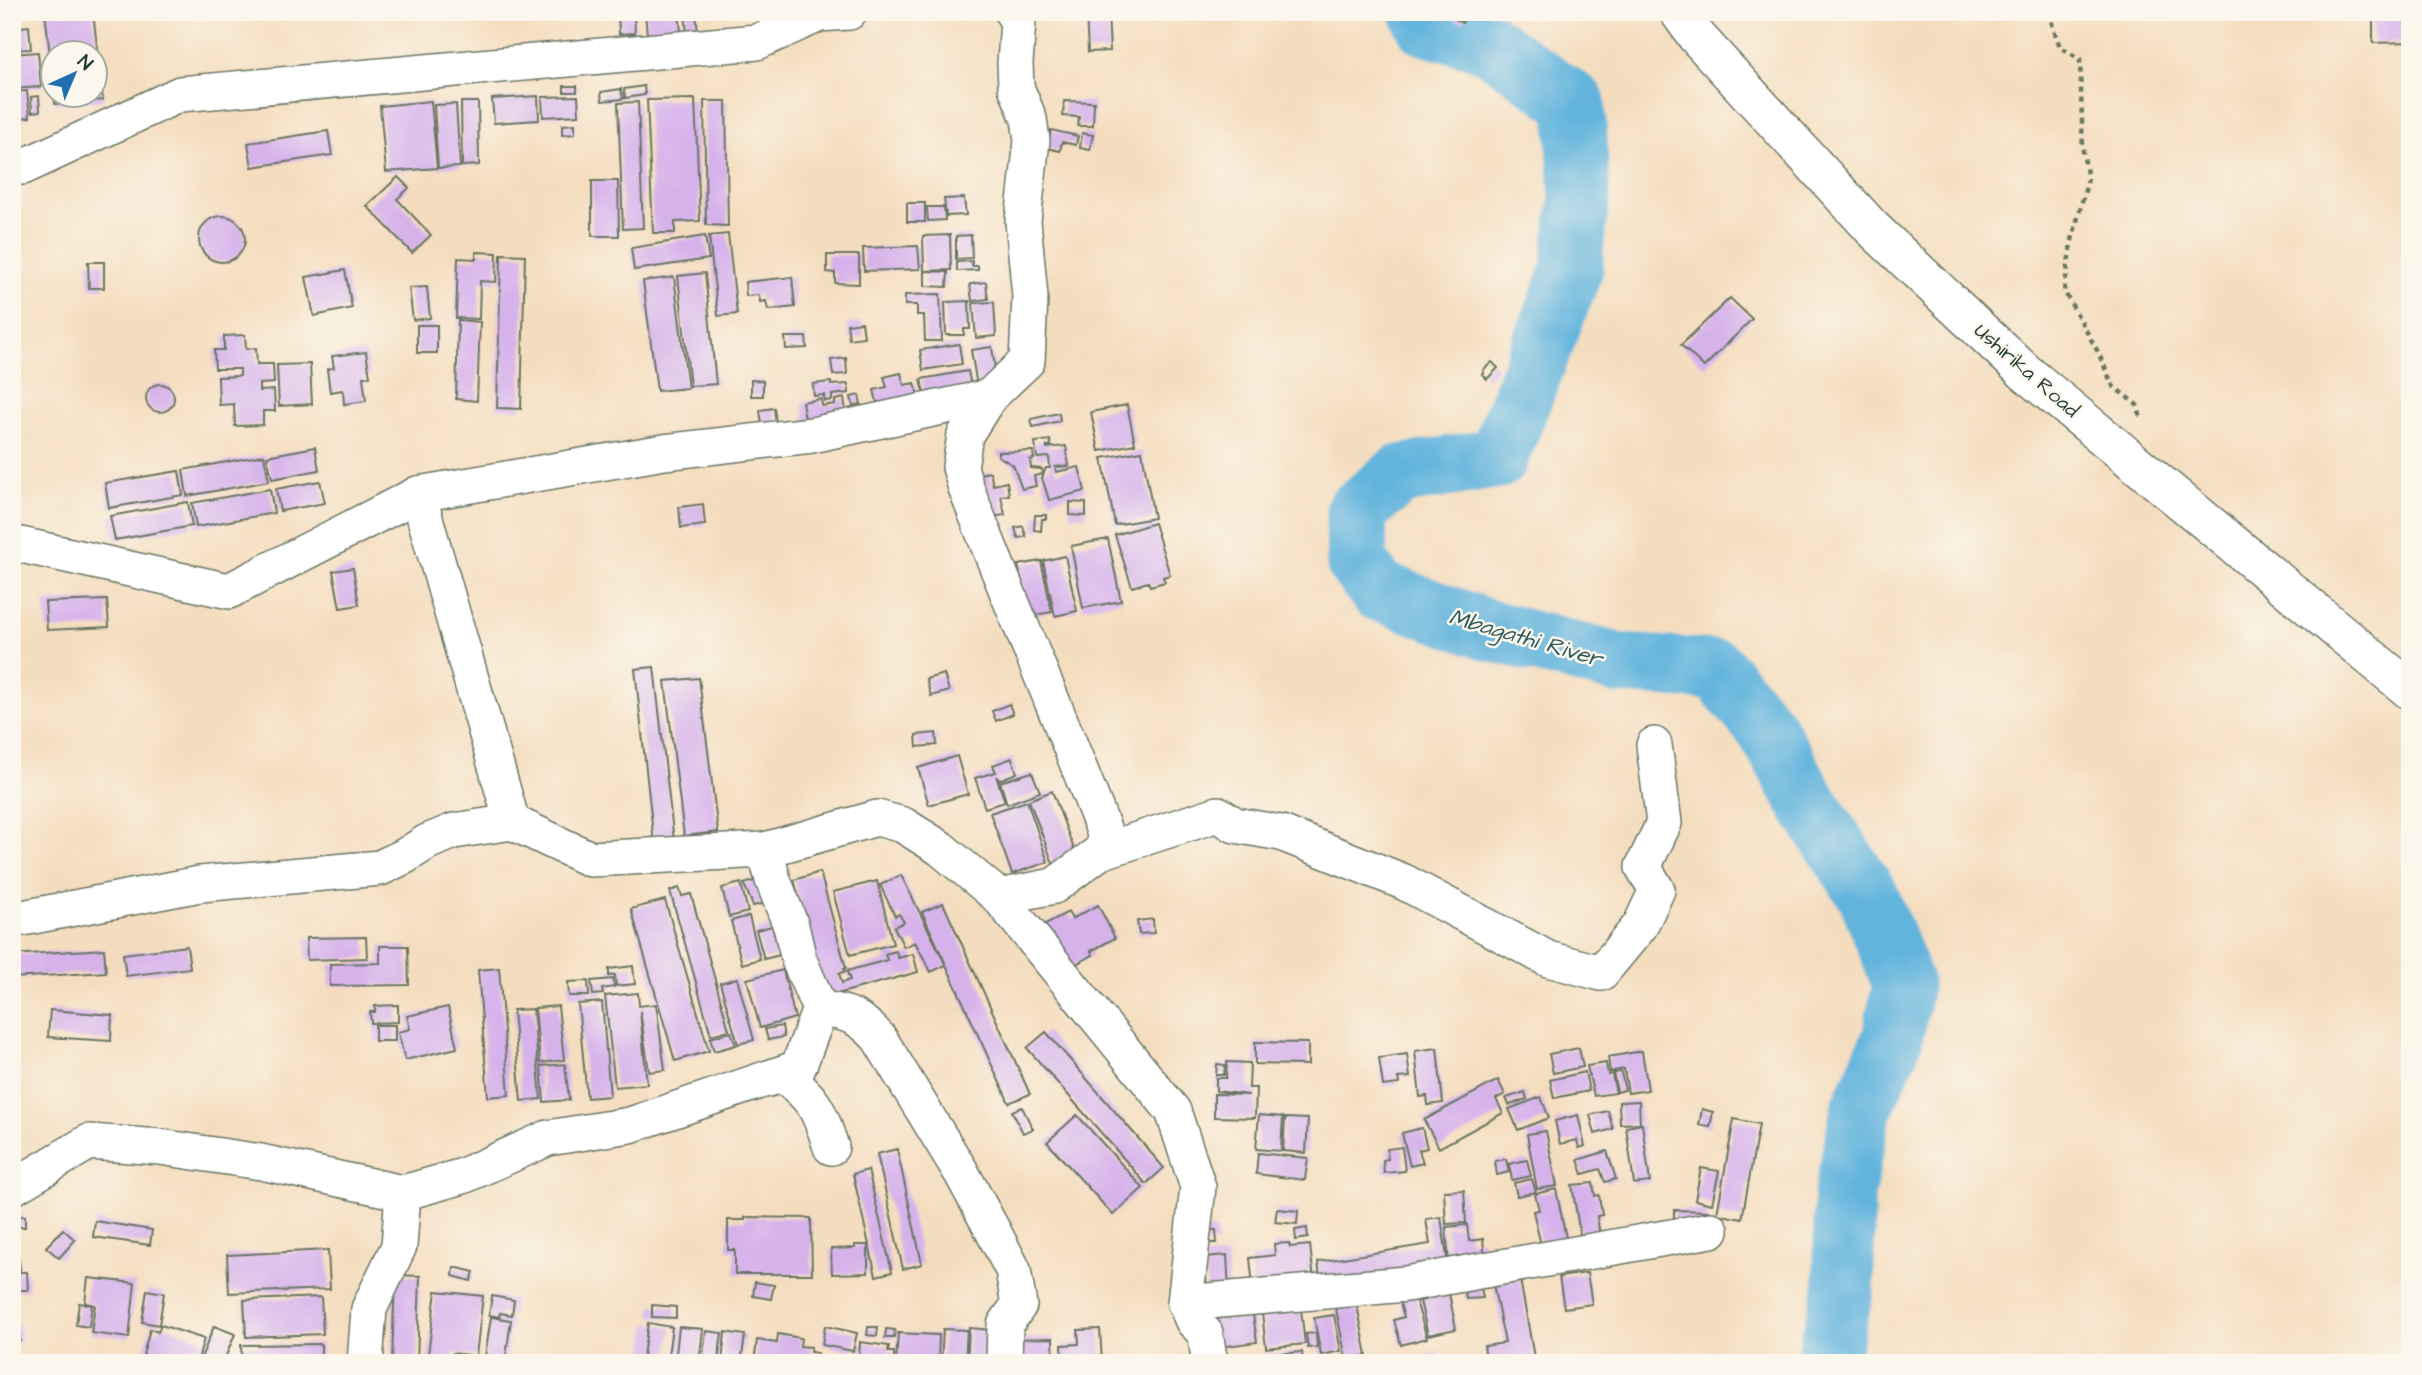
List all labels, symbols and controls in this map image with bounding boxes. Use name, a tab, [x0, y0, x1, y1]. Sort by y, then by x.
north arrow	[38, 38, 108, 108]
text: N	[71, 49, 98, 77]
street label: Ushirika Road	[1968, 316, 2086, 424]
water label: Mbagathi River	[1445, 601, 1608, 677]

